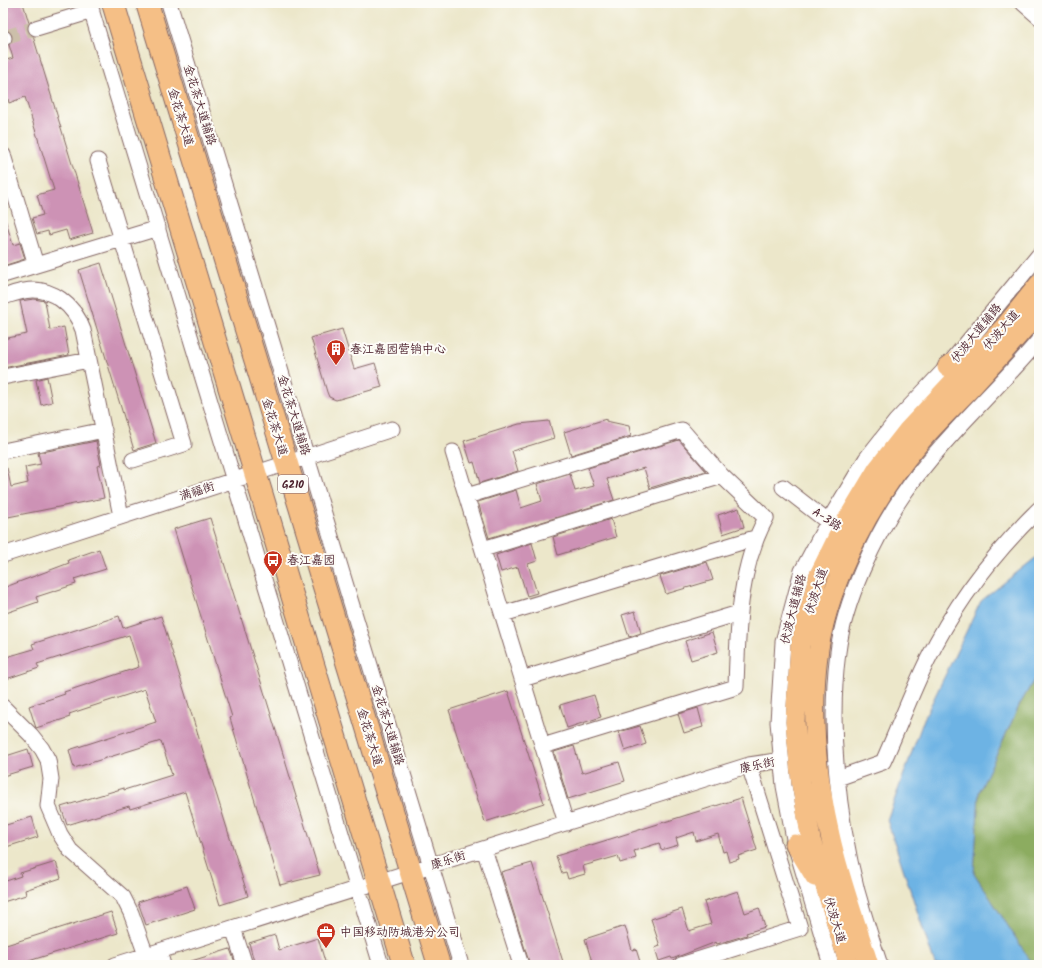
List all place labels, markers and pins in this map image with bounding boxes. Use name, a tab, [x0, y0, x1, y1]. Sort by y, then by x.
building icon: 春江嘉园营销中心	[325, 338, 347, 366]
place label: 春江嘉园营销中心	[350, 340, 446, 359]
bus stop icon: 春江嘉园	[262, 549, 284, 577]
place label: 春江嘉园	[287, 551, 335, 570]
office icon: 中国移动防城港分公司	[315, 921, 337, 949]
place label: 中国移动防城港分公司	[340, 923, 460, 942]

